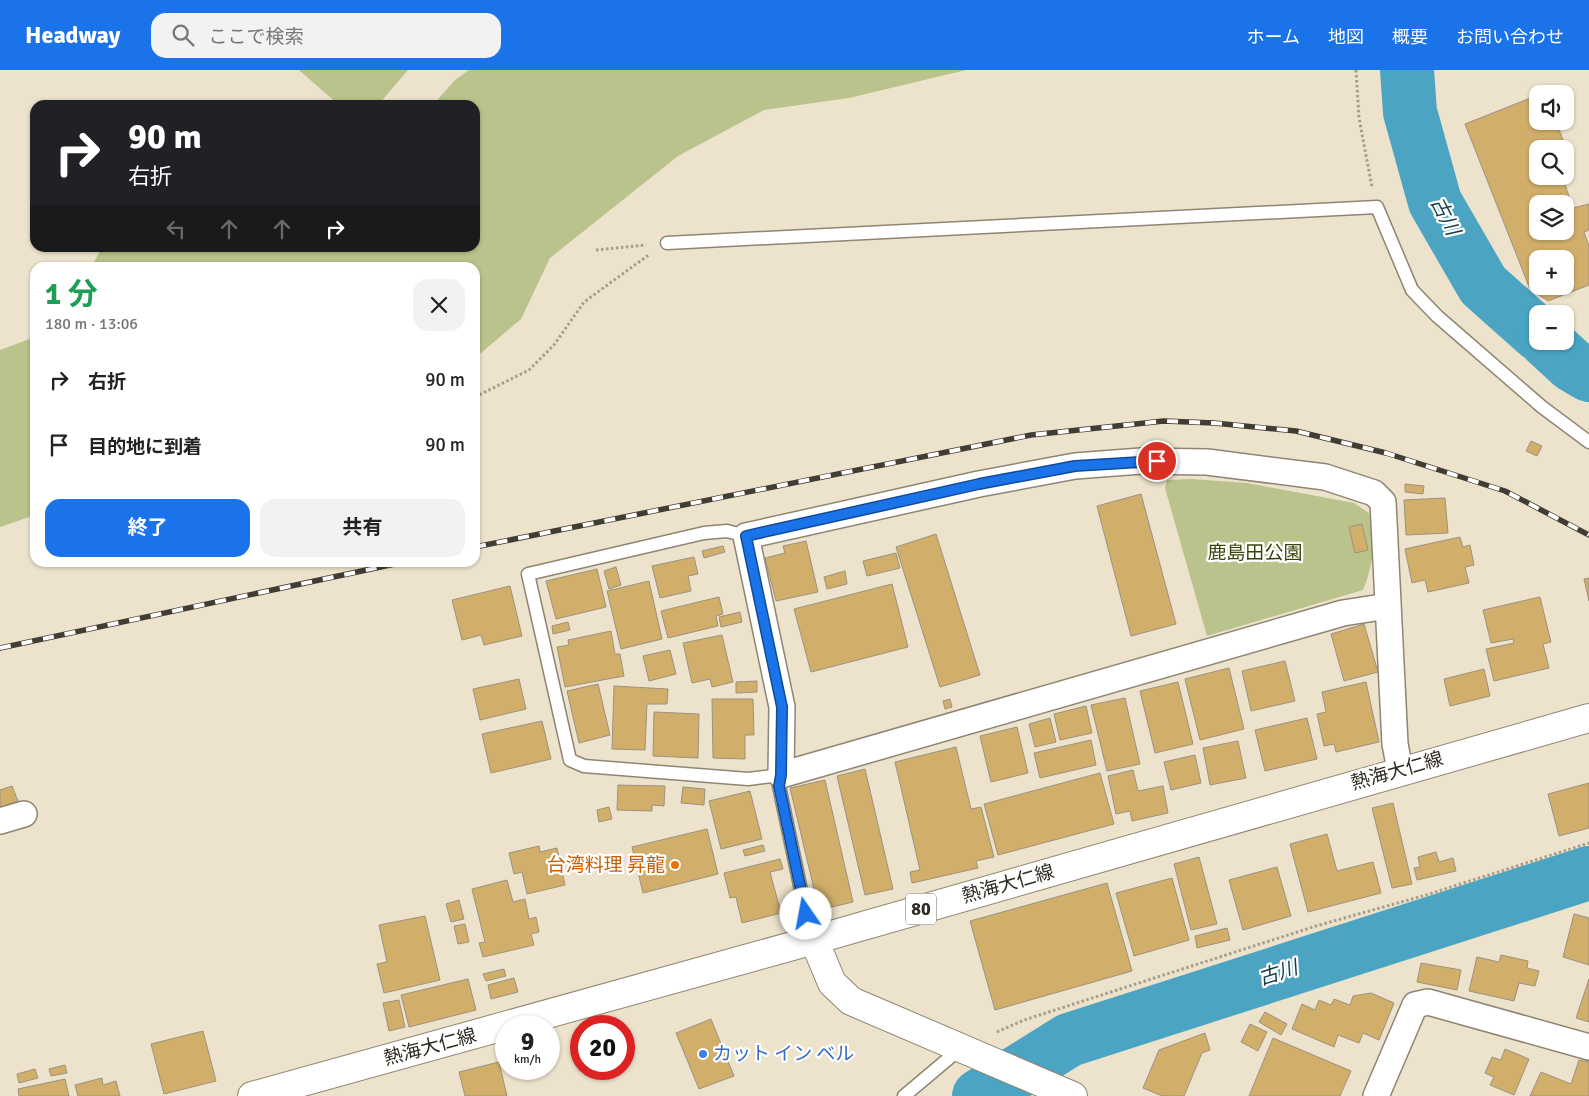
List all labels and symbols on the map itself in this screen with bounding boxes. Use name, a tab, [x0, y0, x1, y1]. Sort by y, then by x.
water label: 古川	[1425, 193, 1466, 241]
pin	[1136, 440, 1178, 482]
park label: 鹿島田公園	[1207, 541, 1303, 565]
street label: 熱海大仁線	[1348, 746, 1446, 796]
place label: 台湾料理 昇龍	[547, 853, 665, 877]
marker: 台湾料理 昇龍	[669, 859, 681, 871]
street label: 熱海大仁線	[959, 859, 1057, 909]
position arrow	[779, 887, 831, 939]
road number: 80	[906, 894, 936, 924]
water label: 古川	[1255, 954, 1303, 991]
speed limit sign: 20	[570, 1015, 635, 1080]
street label: 熱海大仁線	[381, 1023, 479, 1071]
place label: カット イン ベル	[713, 1042, 854, 1066]
marker: カット イン ベル	[697, 1048, 709, 1060]

